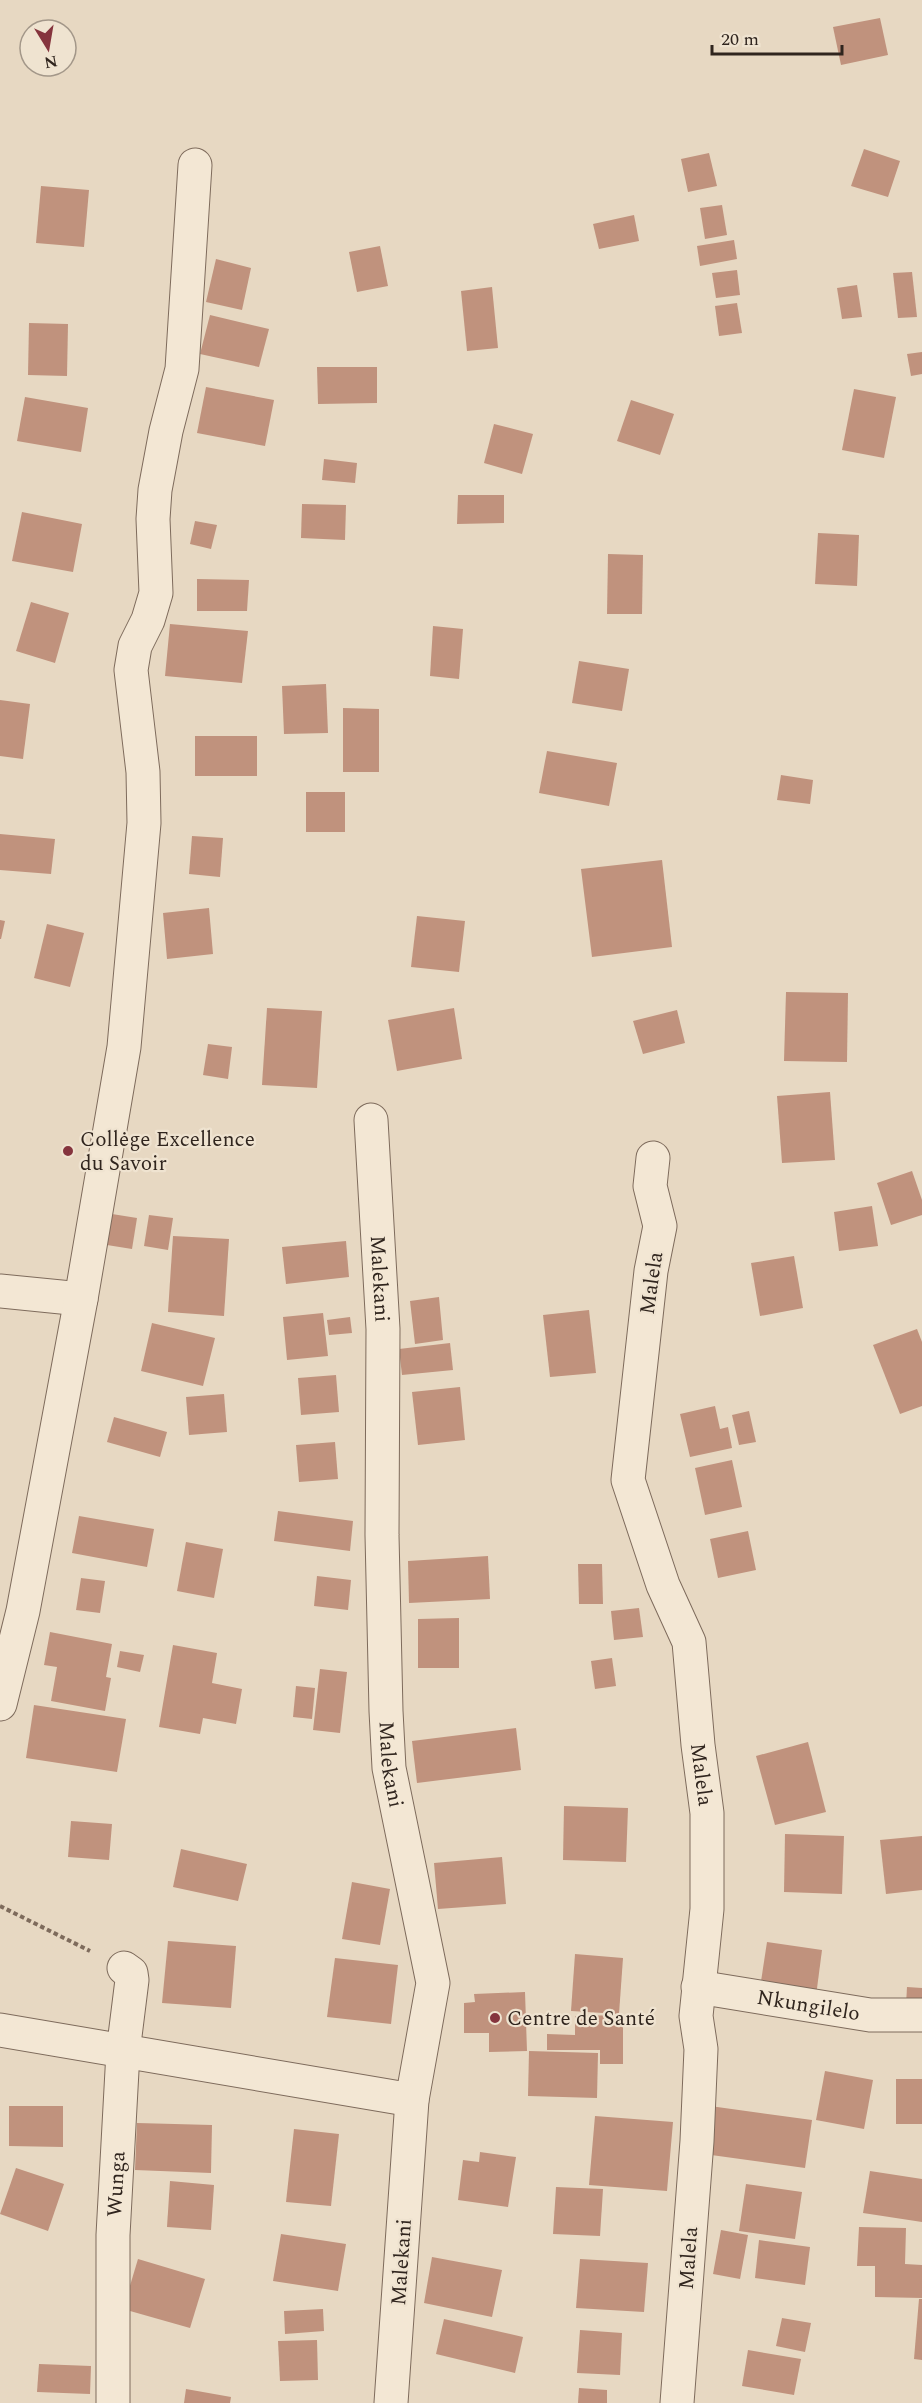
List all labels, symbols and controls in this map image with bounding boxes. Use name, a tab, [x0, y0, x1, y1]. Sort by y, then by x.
north arrow	[18, 18, 78, 78]
scale bar	[712, 18, 842, 56]
text: 20 m	[721, 26, 759, 53]
text: N	[42, 49, 59, 75]
place label: Collėge Excellence du Savoir	[80, 1124, 255, 1180]
marker: Collėge Excellence du Savoir	[61, 1144, 75, 1158]
street label: Malekani	[361, 1234, 398, 1323]
street label: Malela	[632, 1249, 672, 1317]
street label: Malekani	[370, 1720, 412, 1811]
street label: Malela	[681, 1741, 721, 1809]
street label: Nkungilelo	[754, 1982, 862, 2030]
place label: Centre de Santé	[507, 2003, 655, 2035]
marker: Centre de Santé	[488, 2011, 502, 2025]
street label: Wunga	[99, 2150, 135, 2218]
street label: Malekani	[383, 2218, 421, 2307]
street label: Malela	[671, 2225, 707, 2291]

